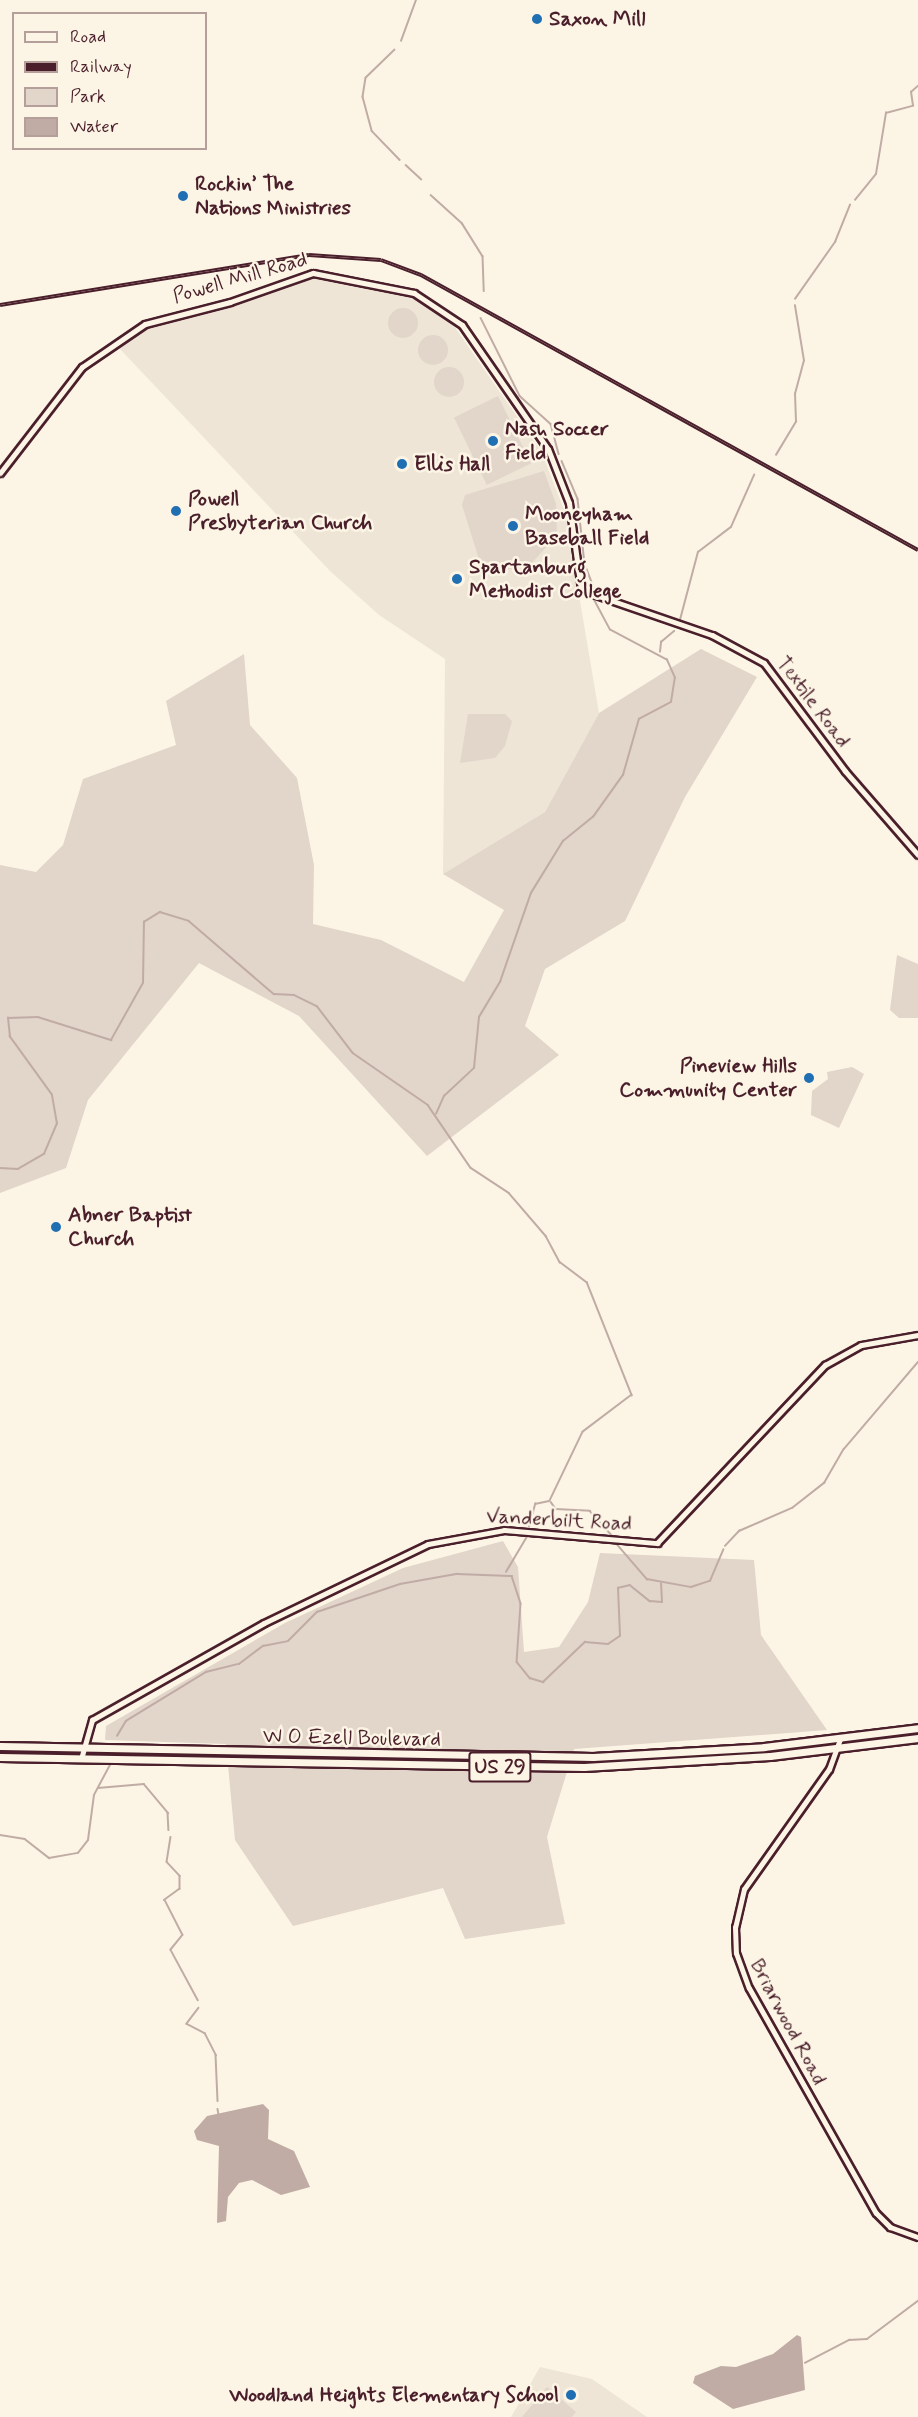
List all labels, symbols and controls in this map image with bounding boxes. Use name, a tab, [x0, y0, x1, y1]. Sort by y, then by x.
place label: Saxon Mill	[549, 6, 645, 32]
legend	[12, 12, 207, 150]
marker: Saxon Mill	[530, 12, 544, 26]
text: Road	[70, 25, 106, 49]
text: Railway	[70, 55, 132, 79]
text: Park	[70, 85, 106, 109]
text: Water	[70, 115, 118, 139]
place label: Rockin’ The Nations Ministries	[195, 171, 353, 221]
marker: Rockin’ The Nations Ministries	[176, 189, 190, 203]
street label: Powell Mill Road	[170, 247, 310, 309]
place label: Nash Soccer Field	[505, 416, 609, 466]
marker: Nash Soccer Field	[486, 434, 500, 448]
place label: Ellis Hall	[414, 451, 492, 477]
marker: Ellis Hall	[395, 457, 409, 471]
place label: Powell Presbyterian Church	[188, 486, 377, 536]
place label: Mooneyham Baseball Field	[525, 501, 649, 551]
marker: Powell Presbyterian Church	[169, 504, 183, 518]
marker: Mooneyham Baseball Field	[506, 519, 520, 533]
place label: Spartanburg Methodist College	[469, 554, 621, 604]
marker: Spartanburg Methodist College	[450, 572, 464, 586]
street label: Textile Road	[771, 652, 855, 752]
place label: Pineview Hills Community Center	[619, 1053, 797, 1103]
marker: Pineview Hills Community Center	[802, 1071, 816, 1085]
place label: Abner Baptist Church	[68, 1202, 190, 1252]
marker: Abner Baptist Church	[49, 1220, 63, 1234]
street label: Vanderbilt Road	[485, 1504, 633, 1536]
street label: W O Ezell Boulevard	[264, 1724, 440, 1752]
road number: US 29	[467, 1750, 533, 1784]
street label: Briarwood Road	[745, 1956, 831, 2088]
place label: Woodland Heights Elementary School	[222, 2382, 559, 2408]
marker: Woodland Heights Elementary School	[564, 2388, 578, 2402]

